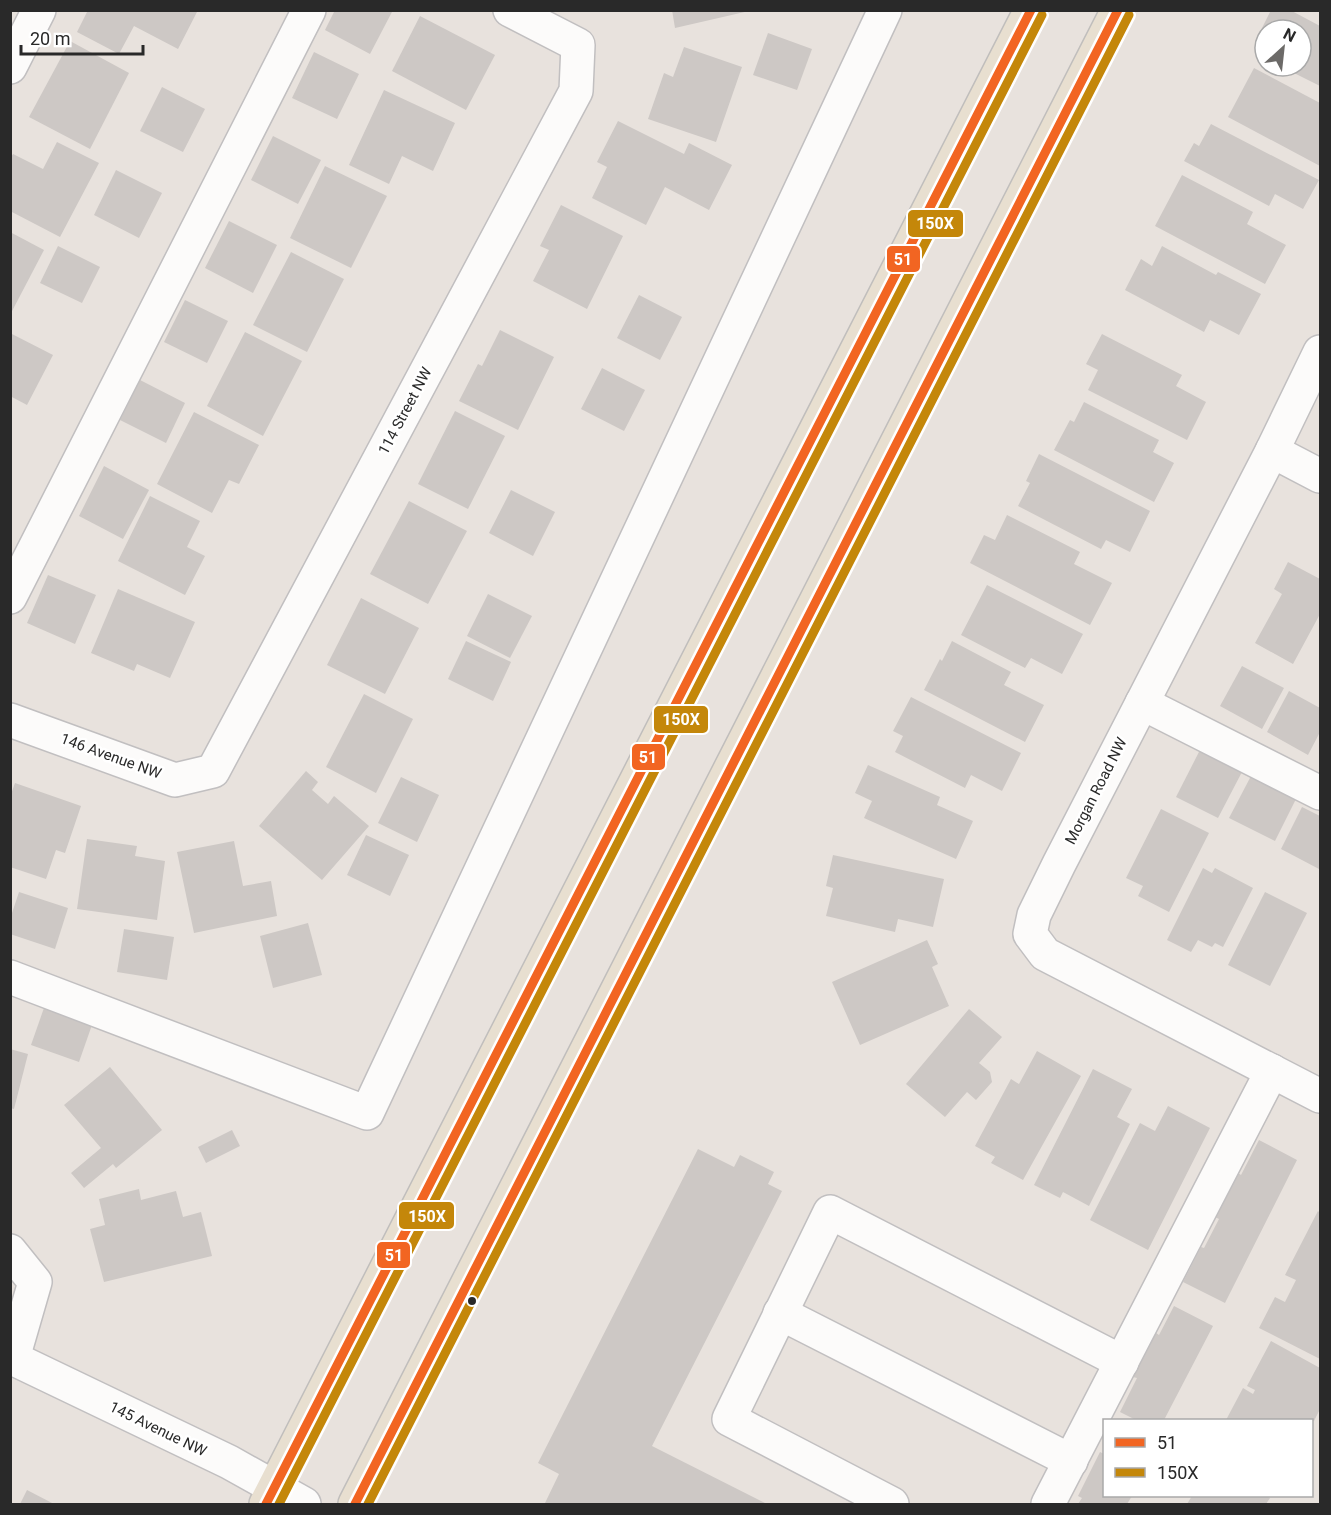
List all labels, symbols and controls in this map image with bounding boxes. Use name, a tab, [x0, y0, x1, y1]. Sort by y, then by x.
scale bar	[21, 18, 142, 56]
north arrow	[1253, 18, 1313, 78]
text: N	[1280, 24, 1299, 46]
text: 20 m	[30, 28, 70, 49]
line badge: 150X	[907, 209, 964, 238]
text: 150X	[916, 214, 954, 233]
line badge: 51	[886, 245, 921, 273]
text: 51	[894, 250, 912, 269]
street label: 114 Street NW	[374, 364, 436, 458]
line badge: 150X	[653, 705, 709, 734]
text: 150X	[662, 710, 700, 729]
street label: 146 Avenue NW	[58, 729, 164, 783]
street label: Morgan Road NW	[1061, 735, 1131, 847]
line badge: 51	[631, 743, 666, 771]
text: 51	[639, 748, 657, 767]
line badge: 150X	[398, 1201, 455, 1230]
text: 150X	[408, 1207, 446, 1226]
line badge: 51	[376, 1241, 411, 1269]
text: 51	[385, 1246, 403, 1265]
unlabelled marker	[466, 1295, 478, 1307]
street label: 145 Avenue NW	[107, 1398, 209, 1460]
legend	[1103, 1419, 1313, 1497]
text: 51	[1157, 1432, 1177, 1453]
text: 150X	[1157, 1462, 1199, 1483]

